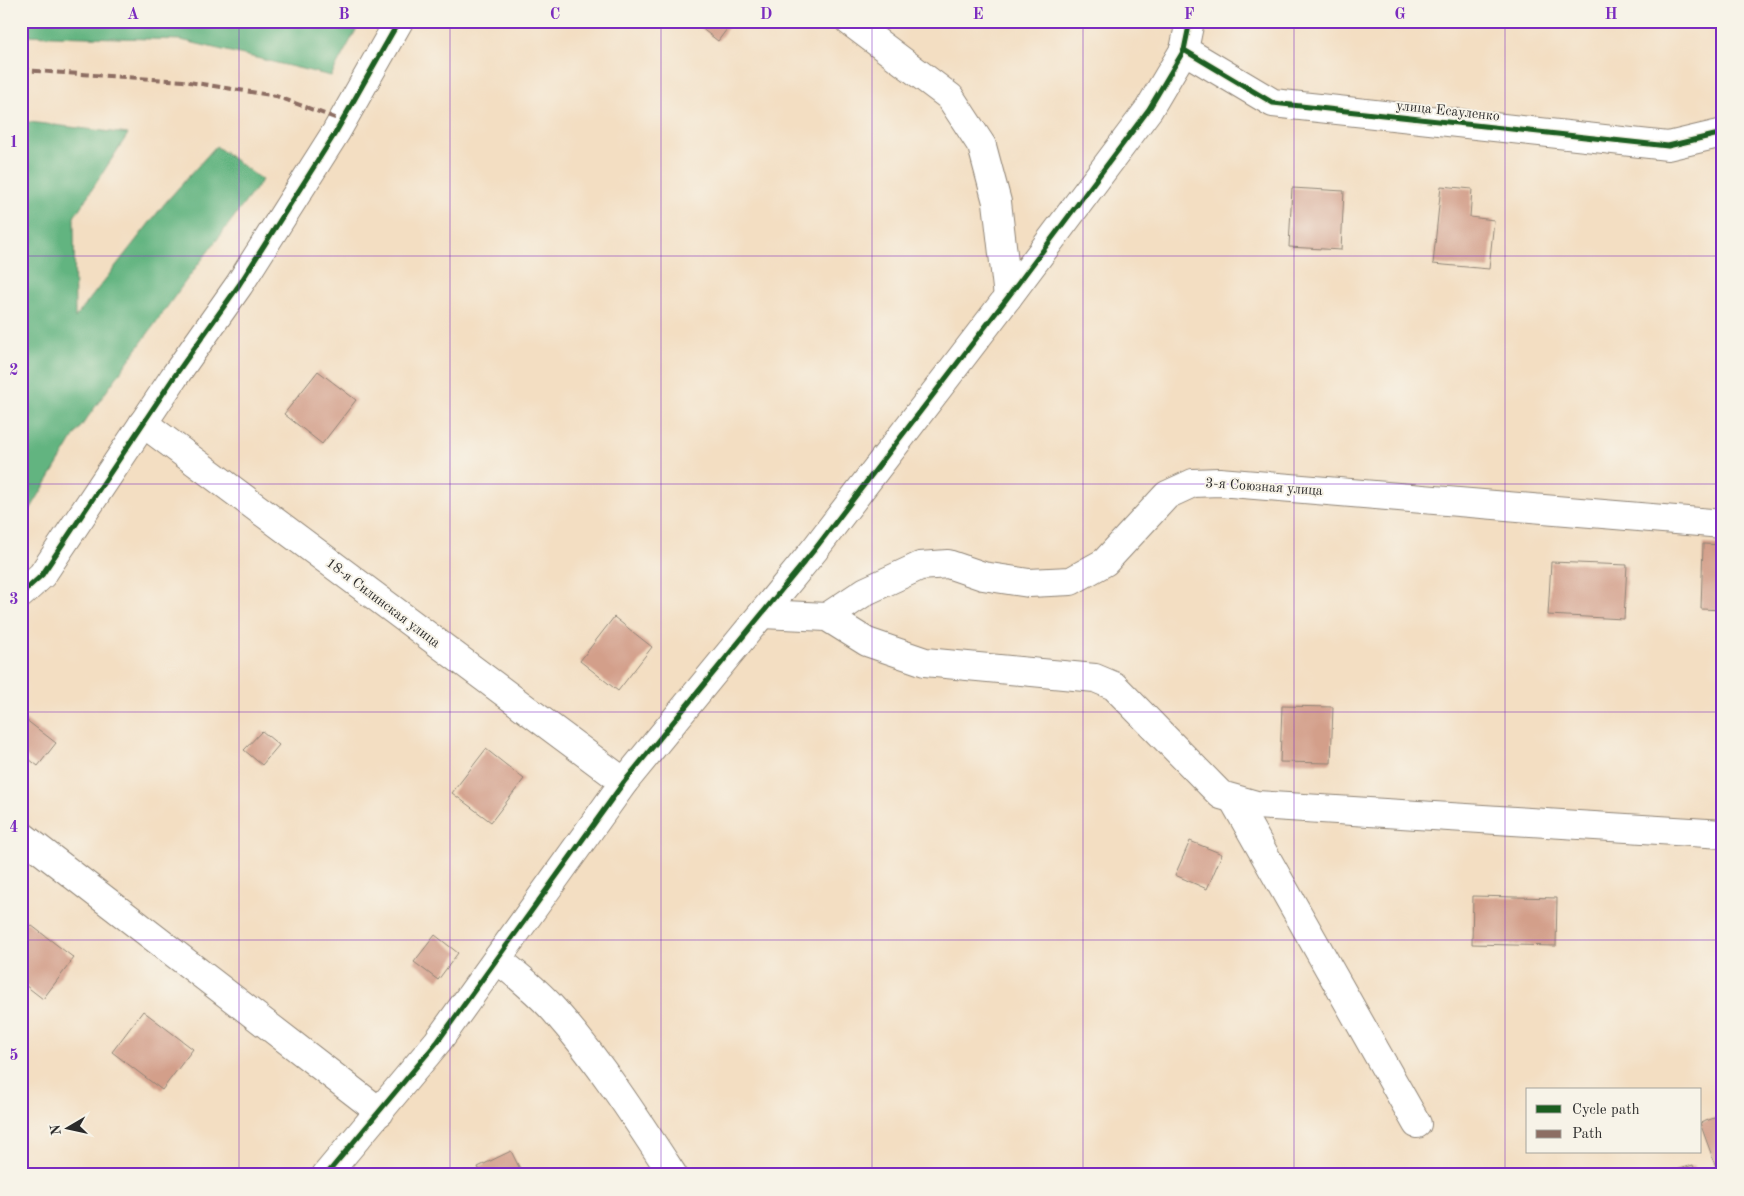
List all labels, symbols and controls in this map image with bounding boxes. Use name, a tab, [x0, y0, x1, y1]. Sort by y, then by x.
text: A	[127, 7, 139, 23]
text: B	[338, 7, 350, 23]
text: C	[550, 7, 560, 23]
text: D	[760, 7, 772, 23]
text: E	[972, 7, 984, 23]
text: F	[1184, 7, 1195, 23]
text: G	[1394, 7, 1406, 23]
text: H	[1604, 7, 1618, 23]
street label: улица Есауленко	[1395, 99, 1501, 123]
text: 1	[9, 135, 19, 151]
text: 2	[9, 363, 19, 379]
street label: 3-я Союзная улица	[1205, 476, 1323, 498]
street label: 18-я Силинская улица	[323, 556, 443, 650]
text: 3	[9, 592, 19, 608]
text: 4	[9, 820, 19, 836]
text: 5	[9, 1048, 19, 1064]
legend	[1526, 1088, 1702, 1154]
text: Cycle path	[1572, 1103, 1640, 1118]
north arrow	[42, 1104, 92, 1154]
text: N	[48, 1123, 64, 1136]
text: Path	[1572, 1127, 1602, 1142]

